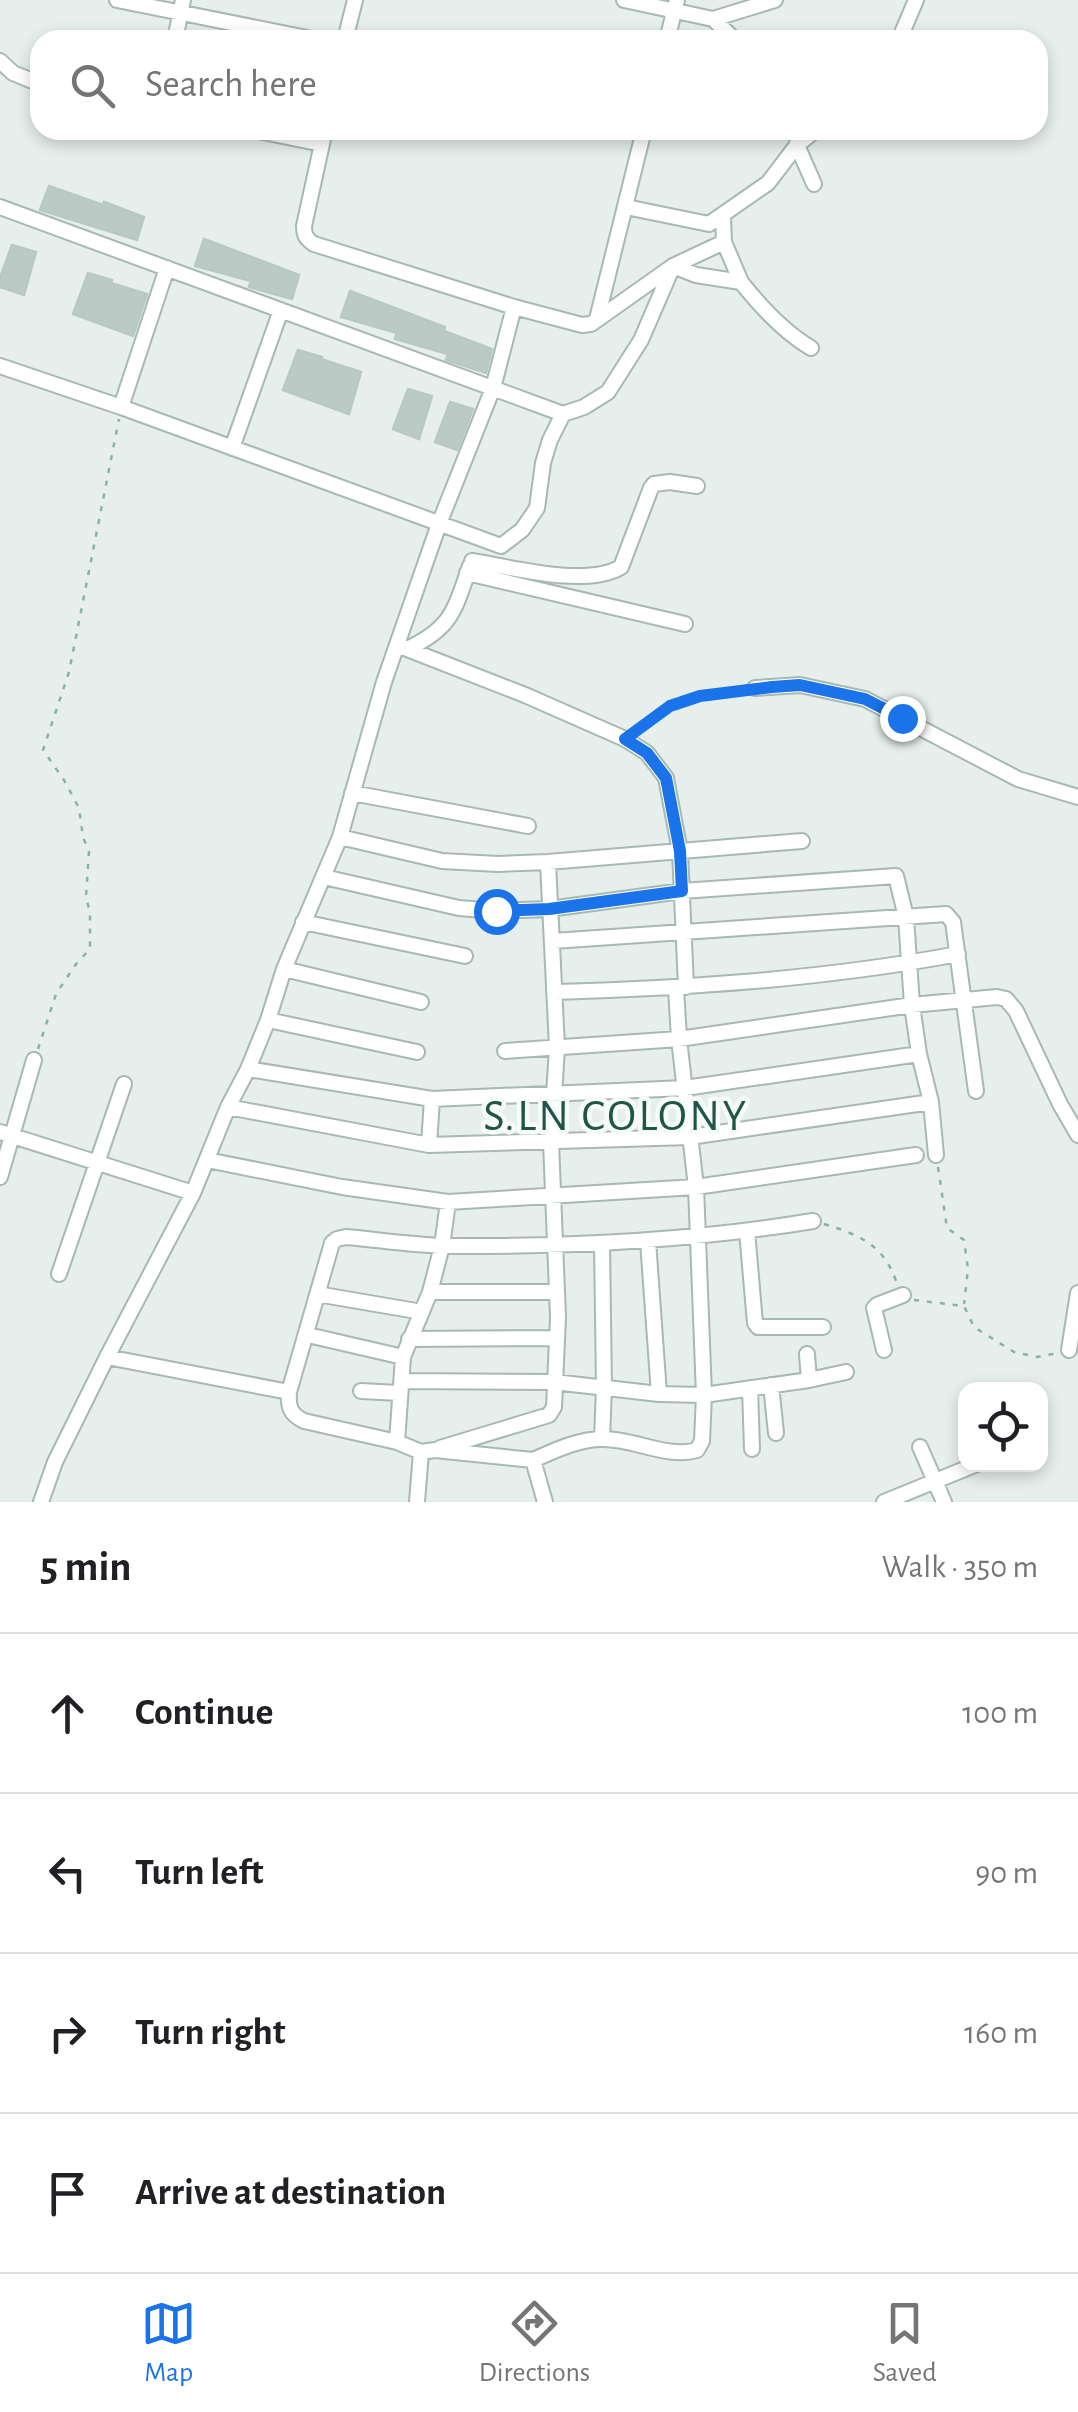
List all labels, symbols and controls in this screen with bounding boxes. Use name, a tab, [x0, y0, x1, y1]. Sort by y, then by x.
search box	[30, 30, 1048, 140]
icon: search	[65, 58, 120, 113]
text: Search here	[145, 66, 317, 104]
route end	[880, 696, 926, 742]
route start	[474, 889, 520, 935]
district label: S.LN COLONY	[483, 1094, 749, 1139]
map controls	[958, 1382, 1048, 1472]
button: locate	[958, 1382, 1048, 1472]
text: 5 min	[40, 1546, 132, 1588]
text: Walk · 350 m	[882, 1551, 1038, 1583]
icon: ahead	[40, 1686, 95, 1741]
text: Continue	[135, 1694, 273, 1732]
text: 100 m	[962, 1697, 1038, 1729]
icon: left	[40, 1846, 95, 1901]
text: Turn left	[135, 1854, 263, 1892]
text: 90 m	[975, 1857, 1038, 1889]
icon: right	[40, 2006, 95, 2061]
text: Turn right	[135, 2014, 285, 2052]
text: 160 m	[964, 2017, 1038, 2049]
icon: arrive	[40, 2166, 95, 2221]
text: Arrive at destination	[135, 2174, 446, 2212]
tab: Map	[141, 2296, 196, 2390]
tab: Directions	[479, 2296, 590, 2390]
tab: Saved	[873, 2296, 937, 2390]

